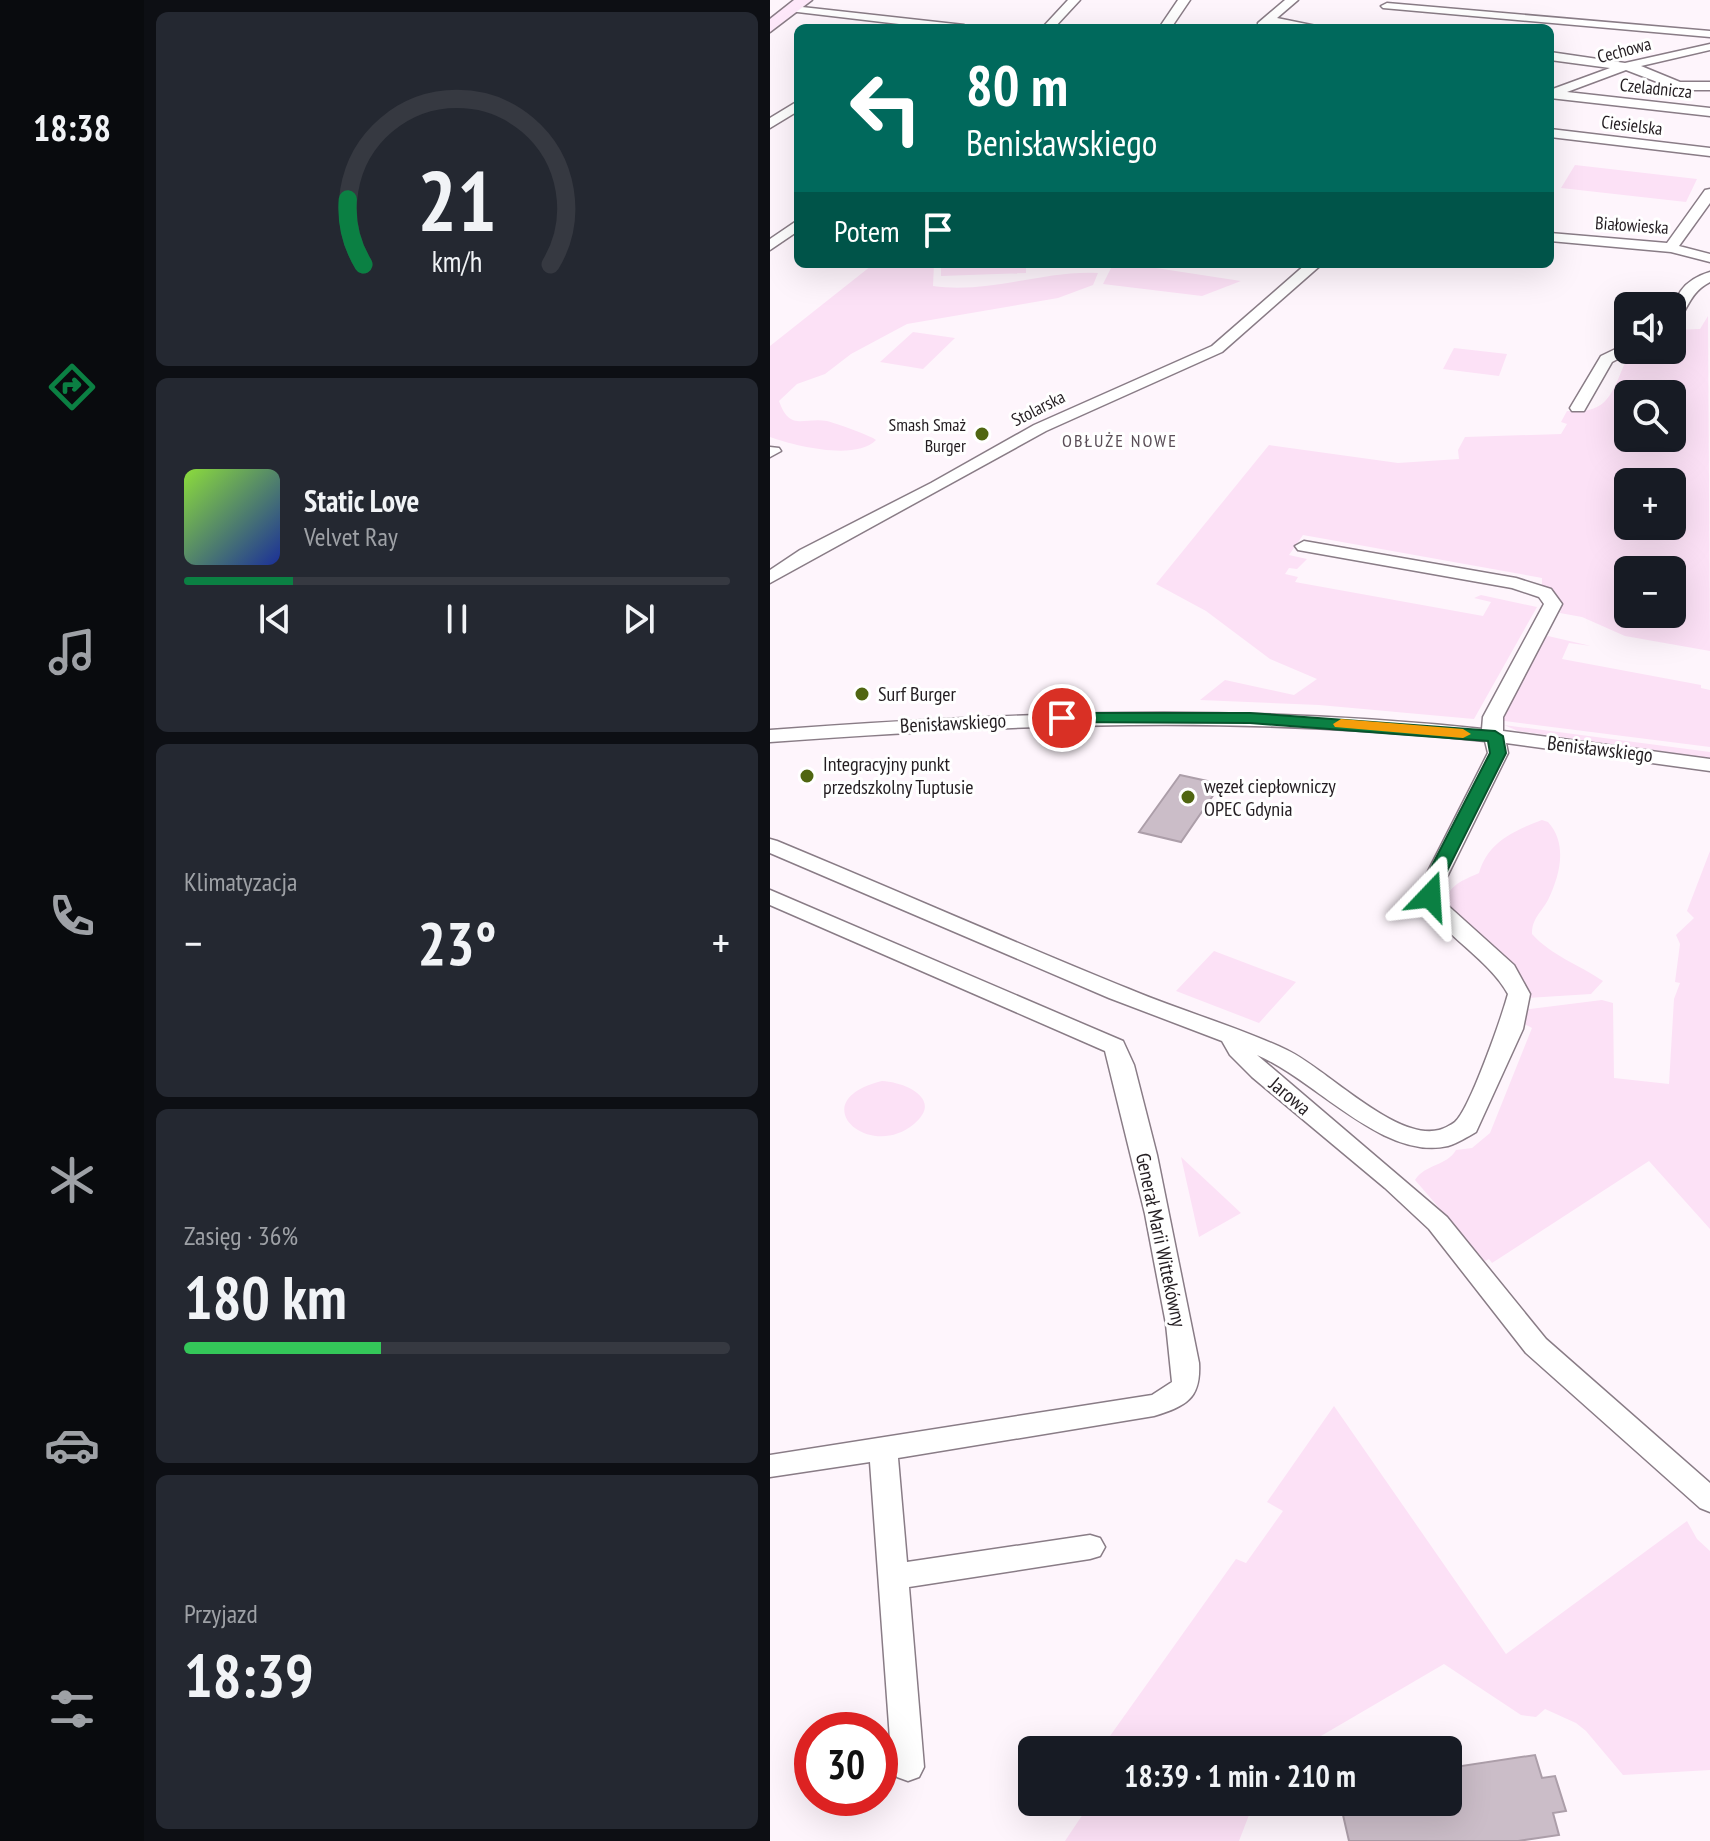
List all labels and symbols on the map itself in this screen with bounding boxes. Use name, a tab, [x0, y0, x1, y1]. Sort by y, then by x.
street label: Cechowa	[1595, 32, 1653, 68]
street label: Czeladnicza	[1619, 73, 1693, 103]
street label: Ciesielska	[1600, 110, 1664, 140]
street label: Białowieska	[1594, 211, 1670, 239]
street label: Stolarska	[1007, 385, 1069, 431]
place label: Smash Smaż Burger	[888, 413, 966, 457]
marker: Smash Smaż Burger	[973, 425, 991, 443]
district label: OBŁUŻE NOWE	[1062, 429, 1178, 452]
place label: Surf Burger	[878, 681, 957, 707]
pin	[1028, 684, 1096, 752]
marker: Surf Burger	[853, 685, 871, 703]
street label: Benisławskiego	[899, 707, 1007, 739]
street label: Benisławskiego	[1546, 730, 1654, 768]
place label: Integracyjny punkt przedszkolny Tuptusie	[823, 751, 973, 800]
marker: Integracyjny punkt przedszkolny Tuptusie	[798, 767, 816, 785]
place label: węzeł ciepłowniczy OPEC Gdynia	[1204, 773, 1336, 822]
marker: węzeł ciepłowniczy OPEC Gdynia	[1179, 788, 1197, 806]
position arrow	[1388, 854, 1472, 938]
street label: Jarowa	[1263, 1070, 1316, 1121]
street label: Generał Marii Wittekówny	[1130, 1151, 1192, 1330]
speed limit sign: 30	[794, 1712, 898, 1816]

